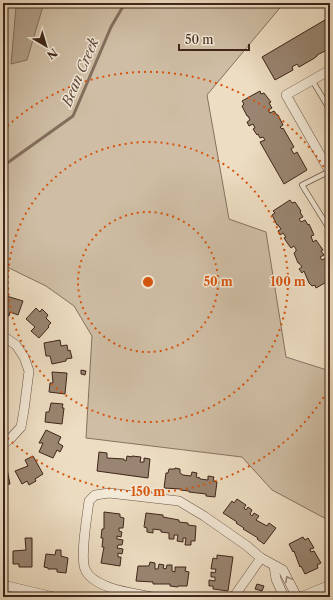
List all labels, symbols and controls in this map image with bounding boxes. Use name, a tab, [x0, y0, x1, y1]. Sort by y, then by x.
north arrow	[26, 26, 66, 66]
scale bar	[179, 26, 249, 52]
text: 50 m	[185, 32, 214, 47]
water label: Bean Creek	[57, 34, 103, 110]
text: N	[44, 45, 60, 63]
text: 50 m	[203, 274, 233, 289]
text: 100 m	[270, 274, 306, 289]
centre of rings	[141, 275, 155, 289]
text: 150 m	[131, 484, 165, 499]
one-way arrow	[285, 576, 293, 584]

